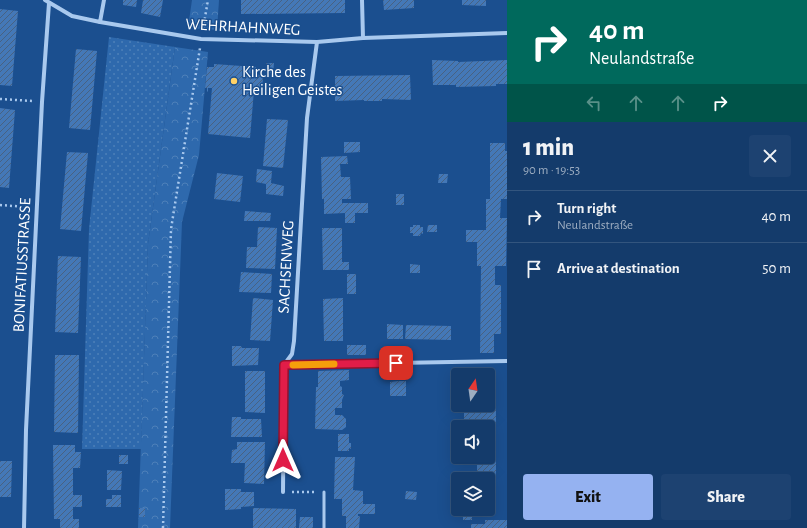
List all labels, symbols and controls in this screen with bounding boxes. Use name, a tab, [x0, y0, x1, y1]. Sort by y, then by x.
street label: WEHRHAHNWEG	[185, 16, 301, 38]
icon: right	[523, 16, 575, 68]
text: 40 m	[589, 17, 645, 45]
text: Neulandstraße	[589, 50, 694, 68]
place label: Kirche des Heiligen Geistes	[242, 64, 342, 98]
marker: Kirche des Heiligen Geistes	[229, 76, 239, 86]
icon: left	[583, 92, 605, 114]
icon: ahead	[625, 92, 647, 114]
icon: ahead	[667, 92, 689, 114]
icon: right	[709, 92, 731, 114]
button: close	[749, 135, 791, 177]
text: 1 min	[523, 136, 574, 160]
text: 90 m · 19:53	[523, 164, 580, 177]
street label: BONIFATIUSSTRASSE	[10, 197, 34, 333]
text: Turn right	[557, 201, 616, 216]
icon: right	[523, 206, 545, 228]
text: 40 m	[761, 209, 791, 224]
text: Neulandstraße	[557, 219, 633, 232]
street label: SACHSENWEG	[276, 220, 296, 314]
icon: arrive	[523, 258, 545, 280]
text: Arrive at destination	[557, 261, 680, 276]
text: 50 m	[762, 261, 791, 276]
pin	[379, 346, 413, 380]
icon: arrive	[385, 352, 407, 374]
north arrow	[451, 368, 495, 412]
map controls	[451, 368, 495, 516]
button: sound	[451, 420, 495, 464]
position arrow	[262, 439, 304, 481]
button: layers	[451, 472, 495, 516]
button: Exit	[523, 474, 653, 520]
button: Share	[661, 474, 791, 520]

